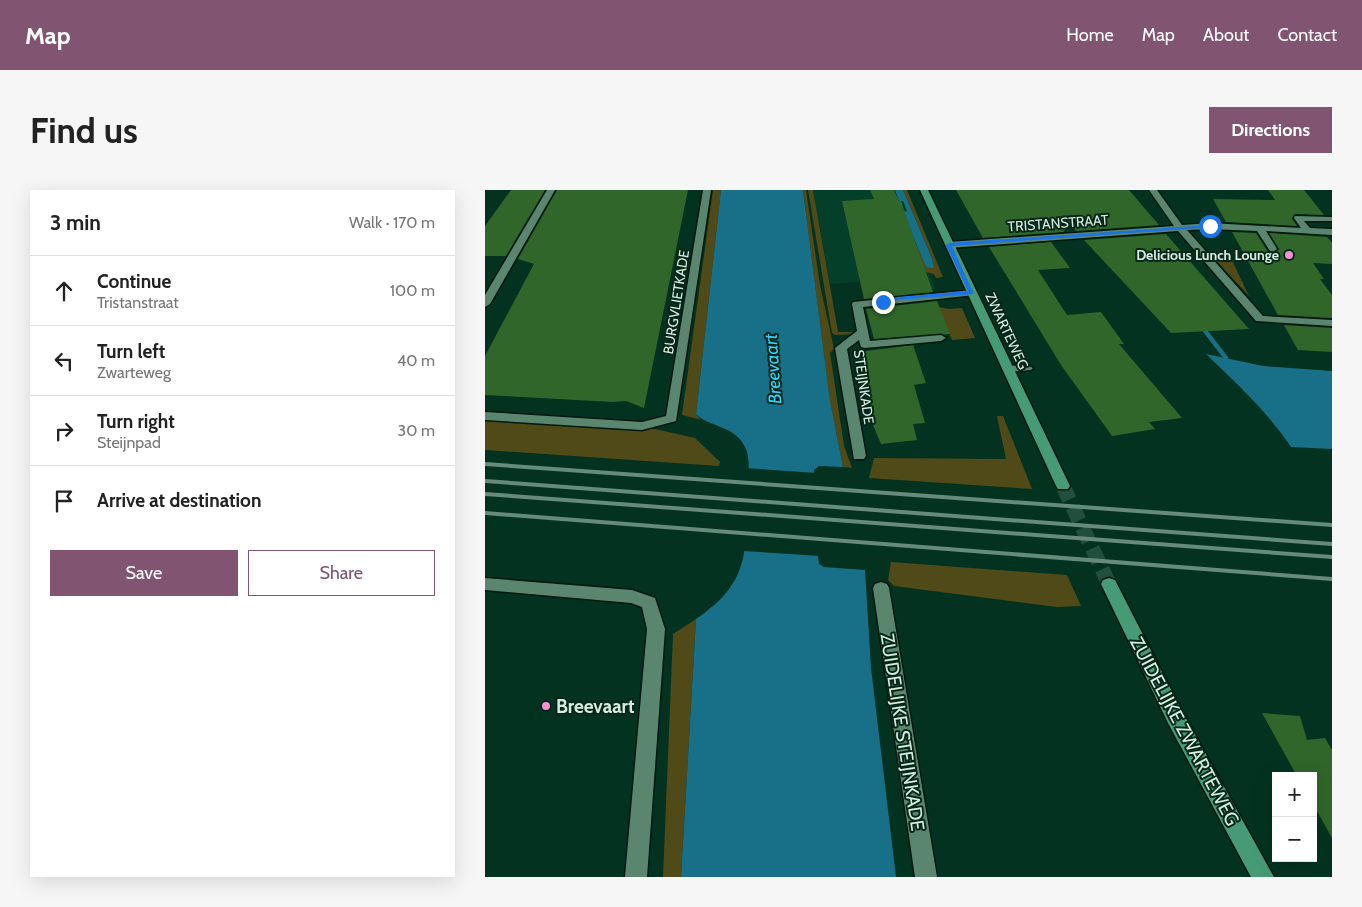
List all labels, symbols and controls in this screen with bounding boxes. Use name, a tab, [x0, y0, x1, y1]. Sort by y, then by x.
text: Map	[25, 21, 71, 50]
text: Home	[1066, 24, 1114, 46]
text: Map	[1142, 24, 1175, 46]
text: About	[1203, 24, 1249, 46]
text: Contact	[1277, 24, 1337, 46]
button: Directions	[1209, 107, 1332, 153]
text: Find us	[30, 109, 138, 152]
text: 3 min	[50, 210, 101, 235]
street label: TRISTANSTRAAT	[1007, 210, 1109, 235]
text: Walk · 170 m	[349, 213, 435, 232]
route start	[1199, 215, 1222, 238]
place label: Delicious Lunch Lounge	[1136, 246, 1279, 264]
street label: BURGVLIETKADE	[659, 248, 693, 355]
marker: Delicious Lunch Lounge	[1283, 249, 1295, 261]
text: Continue	[97, 270, 171, 293]
icon: ahead	[50, 277, 78, 305]
text: 100 m	[390, 281, 435, 300]
street label: ZWARTEWEG	[981, 290, 1033, 372]
route end	[872, 291, 895, 314]
text: Tristanstraat	[97, 293, 179, 312]
water label: Breevaart	[760, 333, 786, 405]
text: Turn left	[97, 340, 165, 363]
icon: left	[50, 347, 78, 375]
street label: STEIJNKADE	[850, 349, 878, 426]
text: 40 m	[397, 351, 435, 370]
text: Zwarteweg	[97, 363, 171, 382]
text: Turn right	[97, 410, 175, 433]
icon: right	[50, 417, 78, 445]
text: 30 m	[398, 421, 435, 440]
text: Steijnpad	[97, 433, 161, 452]
icon: arrive	[50, 487, 78, 515]
text: Arrive at destination	[97, 489, 261, 512]
button: Save	[50, 550, 238, 596]
button: Share	[248, 550, 435, 596]
street label: ZUIDELIJKE STEIJNKADE	[876, 632, 929, 833]
street label: ZUIDELIJKE ZWARTEWEG	[1125, 633, 1244, 830]
place label: Breevaart	[556, 695, 635, 718]
marker: Breevaart	[540, 700, 552, 712]
map controls	[1272, 772, 1317, 862]
button: +	[1272, 772, 1317, 817]
button: −	[1272, 817, 1317, 862]

